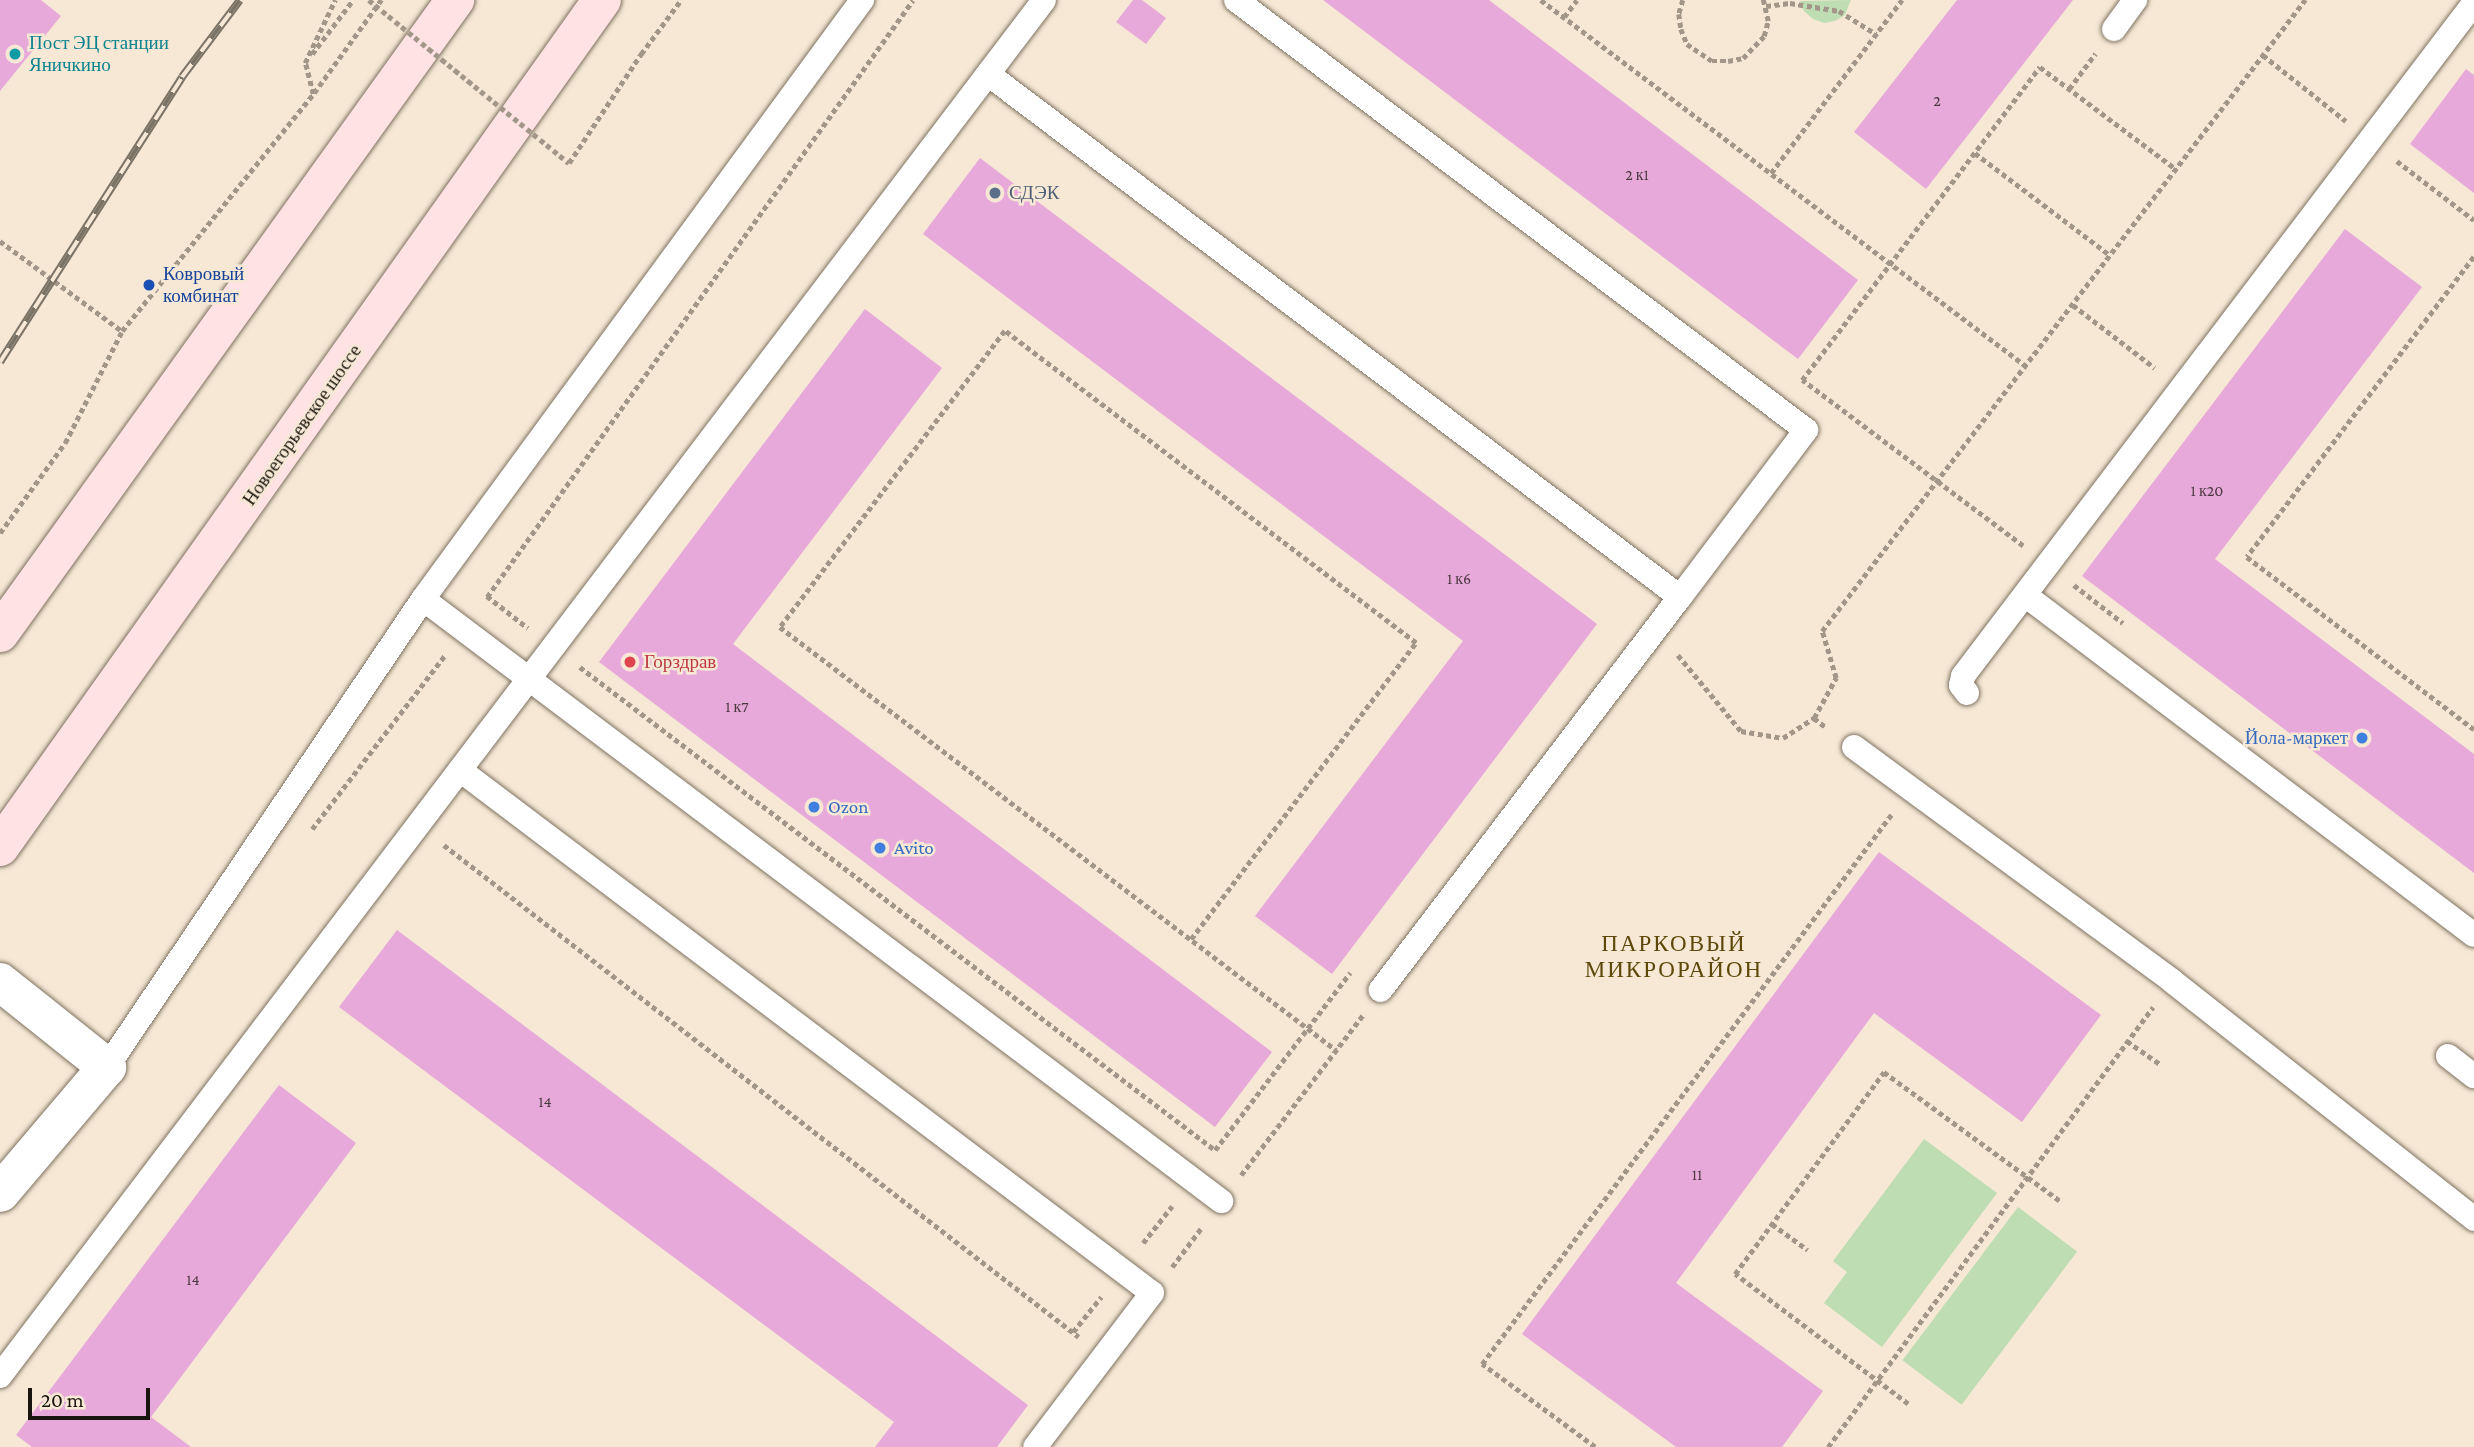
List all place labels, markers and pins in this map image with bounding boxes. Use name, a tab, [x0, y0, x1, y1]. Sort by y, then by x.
place label: Пост ЭЦ станции Яничкино	[29, 32, 169, 76]
marker: Пост ЭЦ станции Яничкино	[7, 46, 23, 62]
place label: СДЭК	[1009, 182, 1059, 204]
marker: СДЭК	[987, 185, 1003, 201]
place label: Ковровый комбинат	[163, 263, 244, 307]
marker: Ковровый комбинат	[141, 277, 157, 293]
place label: Горздрав	[644, 651, 716, 673]
marker: Горздрав	[622, 654, 638, 670]
place label: Йола-маркет	[2245, 727, 2348, 749]
marker: Йола-маркет	[2354, 730, 2370, 746]
place label: Ozon	[828, 796, 868, 818]
marker: Ozon	[806, 799, 822, 815]
place label: Avito	[894, 837, 934, 859]
marker: Avito	[872, 840, 888, 856]

